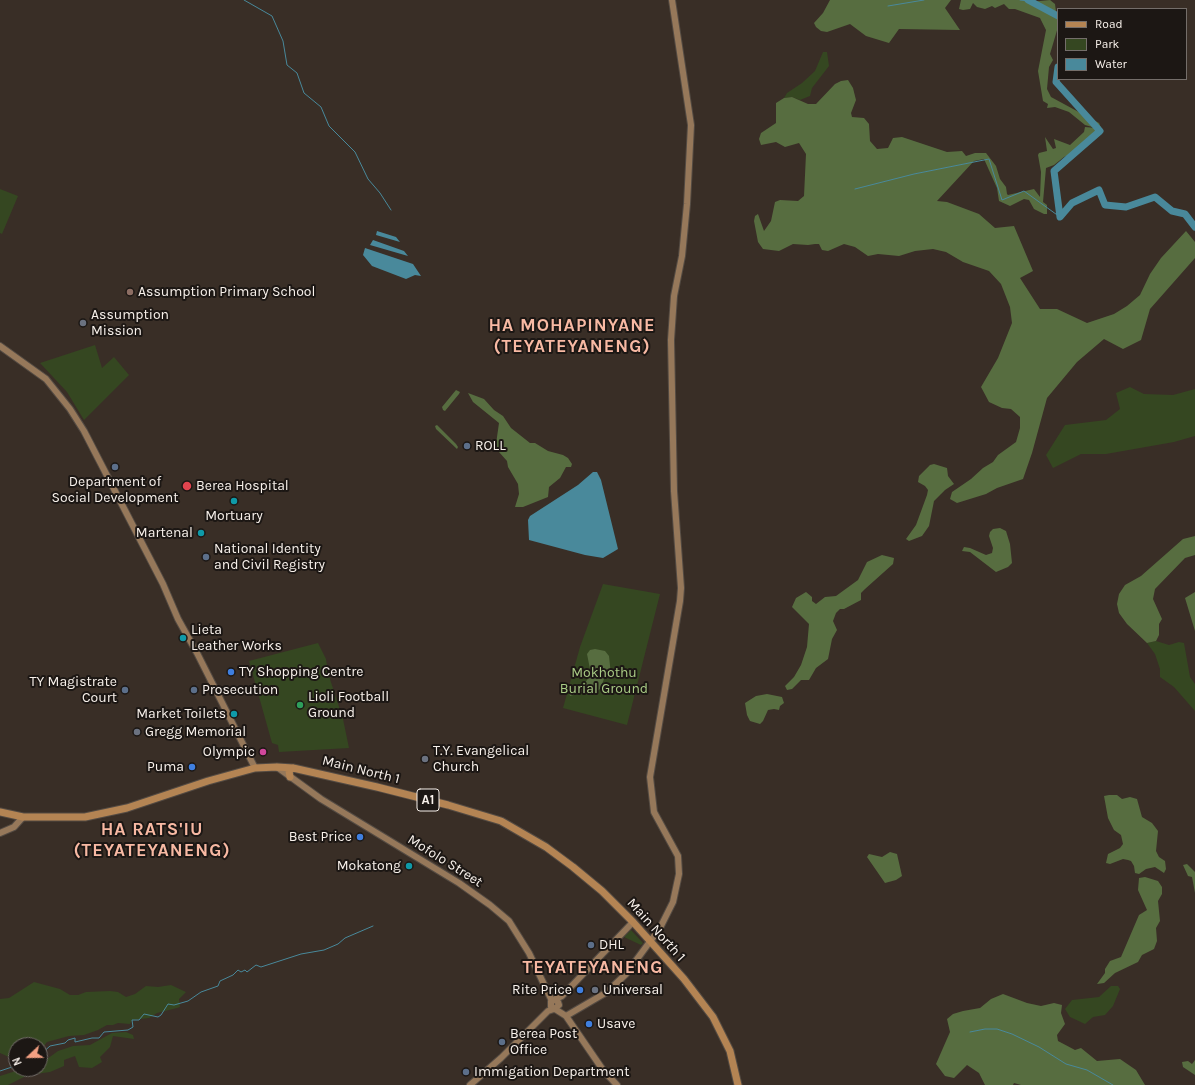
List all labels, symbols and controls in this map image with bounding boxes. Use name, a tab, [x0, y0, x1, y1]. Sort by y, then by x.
legend	[1057, 8, 1187, 80]
text: Road	[1095, 17, 1123, 31]
text: Park	[1095, 37, 1119, 51]
text: Water	[1095, 57, 1127, 71]
place label: Assumption Primary School	[138, 284, 315, 300]
marker: Assumption Primary School	[125, 287, 135, 297]
place label: Assumption Mission	[91, 307, 169, 340]
district label: HA MOHAPINYANE (TEYATEYANENG)	[488, 315, 656, 358]
marker: Assumption Mission	[78, 318, 88, 328]
place label: ROLL	[475, 438, 506, 454]
marker: ROLL	[462, 441, 472, 451]
marker: Department of Social Development	[110, 462, 120, 472]
place label: Department of Social Development	[52, 474, 178, 506]
place label: Berea Hospital	[196, 478, 289, 494]
marker: Berea Hospital	[181, 480, 193, 492]
marker: Mortuary	[229, 496, 239, 506]
place label: Mortuary	[205, 508, 263, 524]
place label: Martenal	[136, 525, 193, 541]
marker: Martenal	[196, 528, 206, 538]
place label: National Identity and Civil Registry	[214, 541, 325, 574]
marker: National Identity and Civil Registry	[201, 552, 211, 562]
place label: Lieta Leather Works	[191, 622, 282, 654]
marker: Lieta Leather Works	[178, 633, 188, 643]
place label: TY Shopping Centre	[239, 664, 364, 680]
park label: Mokhothu Burial Ground	[560, 665, 648, 698]
marker: TY Shopping Centre	[226, 667, 236, 677]
place label: TY Magistrate Court	[30, 674, 117, 706]
place label: Prosecution	[202, 682, 278, 698]
marker: TY Magistrate Court	[120, 685, 130, 695]
marker: Prosecution	[189, 685, 199, 695]
place label: Lioli Football Ground	[308, 689, 389, 722]
marker: Lioli Football Ground	[295, 700, 305, 710]
place label: Market Toilets	[136, 706, 226, 722]
marker: Market Toilets	[229, 709, 239, 719]
place label: Gregg Memorial	[145, 724, 246, 740]
marker: Gregg Memorial	[132, 727, 142, 737]
place label: T.Y. Evangelical Church	[433, 743, 529, 776]
place label: Olympic	[203, 744, 255, 760]
marker: Olympic	[258, 747, 268, 757]
street label: Main North 1	[320, 752, 402, 788]
marker: T.Y. Evangelical Church	[420, 754, 430, 764]
place label: Puma	[147, 759, 184, 775]
marker: Puma	[187, 762, 197, 772]
road number: A1	[417, 789, 439, 811]
district label: HA RATS'IU (TEYATEYANENG)	[73, 819, 231, 862]
place label: Best Price	[289, 829, 352, 845]
street label: Mofolo Street	[404, 831, 486, 891]
marker: Best Price	[355, 832, 365, 842]
place label: Mokatong	[337, 858, 401, 874]
marker: Mokatong	[404, 861, 414, 871]
street label: Main North 1	[623, 895, 689, 965]
place label: DHL	[599, 937, 624, 953]
marker: DHL	[586, 940, 596, 950]
district label: TEYATEYANENG	[523, 957, 663, 979]
place label: Rite Price	[512, 982, 572, 998]
place label: Universal	[603, 982, 663, 998]
marker: Rite Price	[575, 985, 585, 995]
marker: Universal	[590, 985, 600, 995]
place label: Usave	[597, 1016, 635, 1032]
marker: Usave	[584, 1019, 594, 1029]
place label: Berea Post Office	[510, 1026, 577, 1058]
north arrow	[8, 1037, 48, 1077]
marker: Berea Post Office	[497, 1037, 507, 1047]
text: N	[10, 1055, 25, 1067]
place label: Immigation Department	[474, 1064, 629, 1080]
marker: Immigation Department	[461, 1067, 471, 1077]

